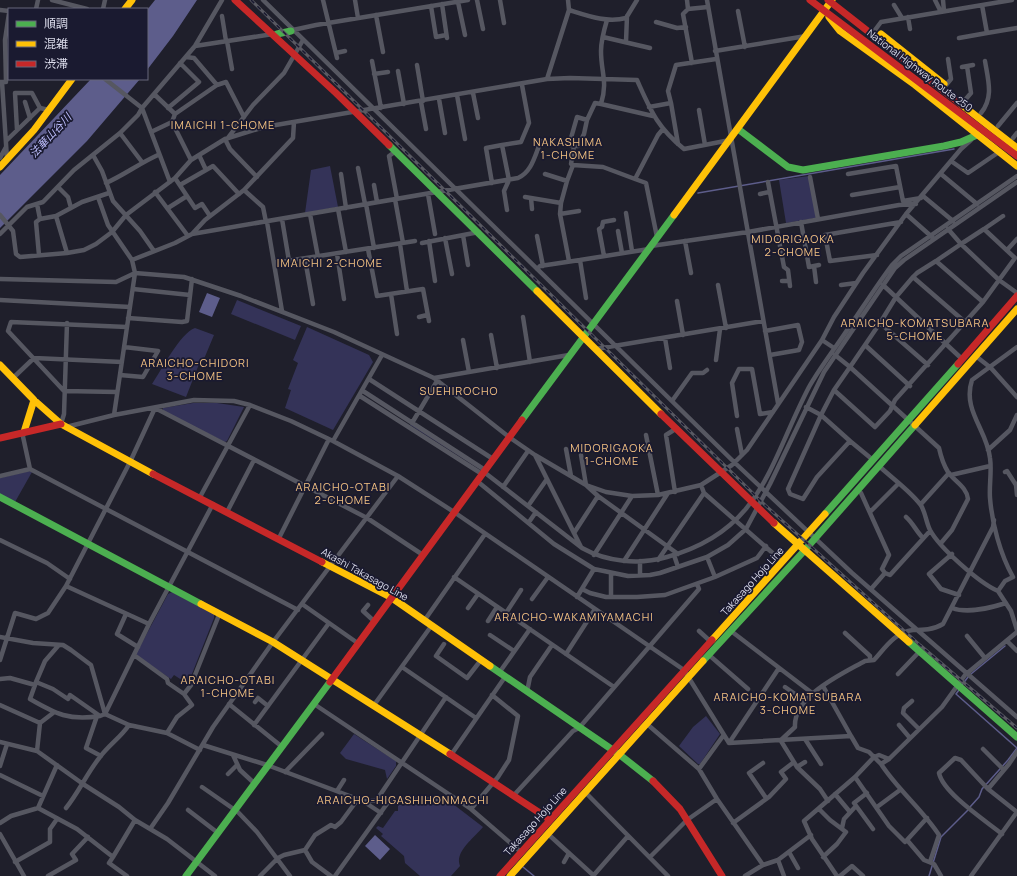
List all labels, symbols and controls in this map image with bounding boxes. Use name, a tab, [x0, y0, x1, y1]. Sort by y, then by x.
legend	[8, 8, 148, 80]
text: 順調	[44, 15, 68, 32]
street label: National Highway Route 250	[864, 26, 976, 114]
text: 混雑	[44, 35, 68, 52]
text: 渋滞	[44, 55, 68, 72]
water label: 法華山谷川	[26, 109, 75, 160]
district label: IMAICHI 1-CHOME	[171, 117, 275, 132]
district label: NAKASHIMA 1-CHOME	[533, 134, 603, 162]
district label: MIDORIGAOKA 2-CHOME	[751, 231, 835, 259]
district label: IMAICHI 2-CHOME	[277, 255, 383, 270]
district label: ARAICHO-KOMATSUBARA 5-CHOME	[841, 315, 989, 343]
district label: ARAICHO-CHIDORI 3-CHOME	[140, 355, 250, 383]
district label: SUEHIROCHO	[419, 383, 499, 398]
district label: MIDORIGAOKA 1-CHOME	[570, 440, 654, 468]
district label: ARAICHO-OTABI 2-CHOME	[296, 479, 390, 507]
street label: Takasago Hojo Line	[717, 543, 787, 619]
street label: Akashi Takasago Line	[319, 544, 411, 604]
district label: ARAICHO-WAKAMIYAMACHI	[494, 609, 654, 624]
district label: ARAICHO-OTABI 1-CHOME	[181, 672, 275, 700]
district label: ARAICHO-KOMATSUBARA 3-CHOME	[714, 689, 862, 717]
street label: Takasago Hojo Line	[500, 783, 570, 859]
district label: ARAICHO-HIGASHIHONMACHI	[317, 792, 489, 807]

